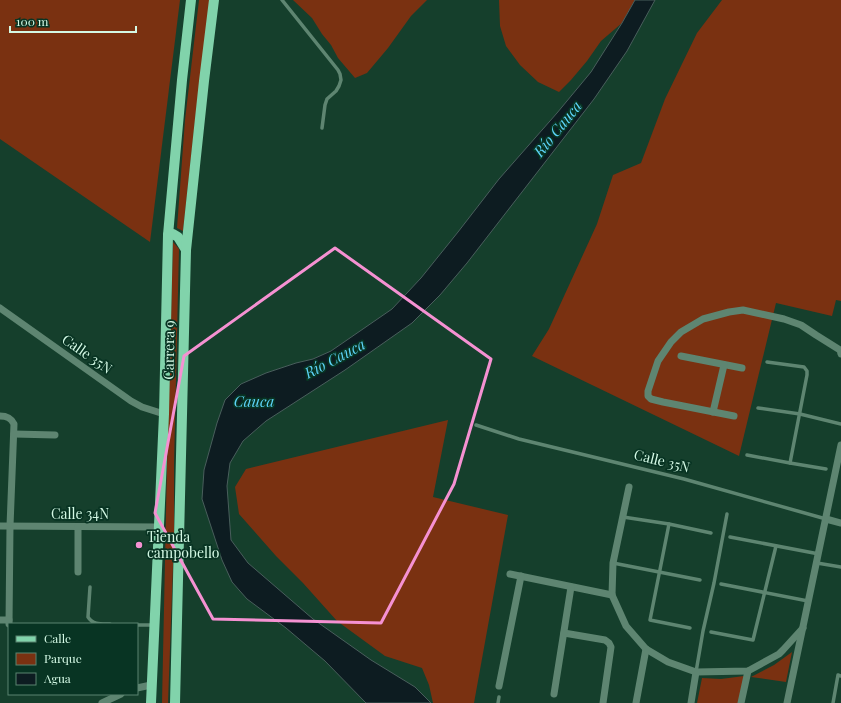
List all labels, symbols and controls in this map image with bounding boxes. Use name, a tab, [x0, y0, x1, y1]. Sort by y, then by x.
scale bar	[10, 8, 136, 34]
text: 100 m	[16, 13, 49, 29]
water label: Río Cauca	[528, 96, 586, 161]
street label: Carrera 9	[158, 320, 179, 380]
street label: Calle 35N	[58, 329, 116, 378]
water label: Río Cauca	[300, 334, 369, 383]
water label: Cauca	[234, 391, 275, 411]
street label: Calle 35N	[632, 444, 692, 477]
street label: Calle 34N	[51, 504, 109, 523]
place label: Tienda campobello	[147, 527, 220, 562]
marker: Tienda campobello	[134, 540, 144, 550]
legend	[8, 623, 138, 695]
text: Calle	[44, 630, 71, 646]
text: Parque	[44, 650, 82, 666]
text: Agua	[43, 670, 71, 686]

